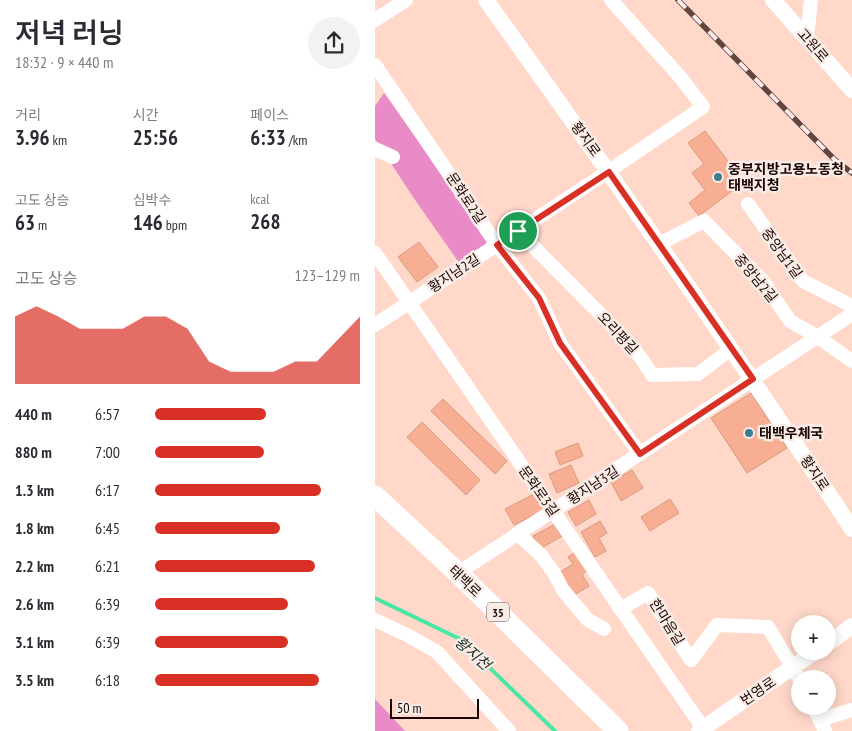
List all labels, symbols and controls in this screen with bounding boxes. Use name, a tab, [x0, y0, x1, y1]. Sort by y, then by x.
text: 저녁 러닝	[15, 14, 124, 51]
button: share	[308, 17, 360, 69]
street label: 고원로	[794, 25, 833, 66]
text: 18:32 · 9 × 440 m	[15, 52, 113, 72]
text: 거리	[15, 106, 41, 124]
text: 시간	[133, 106, 158, 124]
text: 페이스	[250, 106, 289, 124]
street label: 황지로	[567, 118, 605, 160]
text: 3.96	[15, 124, 50, 151]
text: 25:56	[133, 124, 178, 151]
text: 6:33	[250, 124, 286, 151]
text: km	[50, 131, 67, 149]
text: /km	[286, 131, 307, 149]
place label: 중부지방고용노동청 태백지청	[728, 160, 844, 194]
street label: 문화로2길	[442, 169, 490, 227]
marker: 중부지방고용노동청 태백지청	[712, 171, 724, 183]
text: kcal	[250, 190, 269, 208]
text: 고도 상승	[15, 191, 70, 209]
text: 심박수	[133, 191, 171, 209]
text: 268	[250, 208, 280, 235]
text: 63	[15, 209, 35, 236]
text: 146	[133, 209, 163, 236]
pin	[497, 210, 539, 252]
text: m	[35, 216, 47, 234]
text: bpm	[163, 216, 187, 234]
icon: arrive	[504, 217, 532, 245]
street label: 중앙남1길	[758, 224, 806, 282]
street label: 황지남2길	[425, 250, 483, 296]
street label: 중앙남2길	[731, 250, 781, 306]
text: 123–129 m	[295, 265, 360, 285]
text: 고도 상승	[15, 268, 77, 288]
street label: 오리평길	[594, 308, 642, 358]
text: 440 m	[15, 404, 52, 424]
text: 6:57	[95, 404, 120, 424]
place label: 태백우체국	[759, 424, 824, 442]
marker: 태백우체국	[743, 427, 755, 439]
text: 880 m	[15, 442, 52, 462]
text: 7:00	[95, 442, 120, 462]
street label: 황지로	[797, 452, 833, 494]
street label: 문화로3길	[515, 462, 563, 520]
street label: 황지남3길	[564, 462, 622, 508]
text: 1.3 km	[15, 480, 54, 500]
text: 6:17	[95, 480, 120, 500]
text: 1.8 km	[15, 518, 54, 538]
text: 6:45	[95, 518, 120, 538]
text: 2.2 km	[15, 556, 54, 576]
text: 6:21	[95, 556, 120, 576]
street label: 태백로	[445, 561, 485, 601]
text: 2.6 km	[15, 594, 54, 614]
text: 6:39	[95, 594, 120, 614]
street label: 한마음길	[646, 595, 688, 649]
road number: 35	[487, 602, 509, 622]
map controls	[791, 615, 836, 715]
button: +	[791, 615, 836, 660]
text: 3.1 km	[15, 632, 54, 652]
text: 6:39	[95, 632, 120, 652]
water label: 황지천	[451, 632, 497, 675]
text: 3.5 km	[15, 670, 54, 690]
text: 6:18	[95, 670, 120, 690]
button: −	[791, 670, 836, 715]
street label: 번영로	[737, 673, 779, 709]
scale bar	[390, 696, 479, 719]
text: 50 m	[397, 699, 422, 717]

